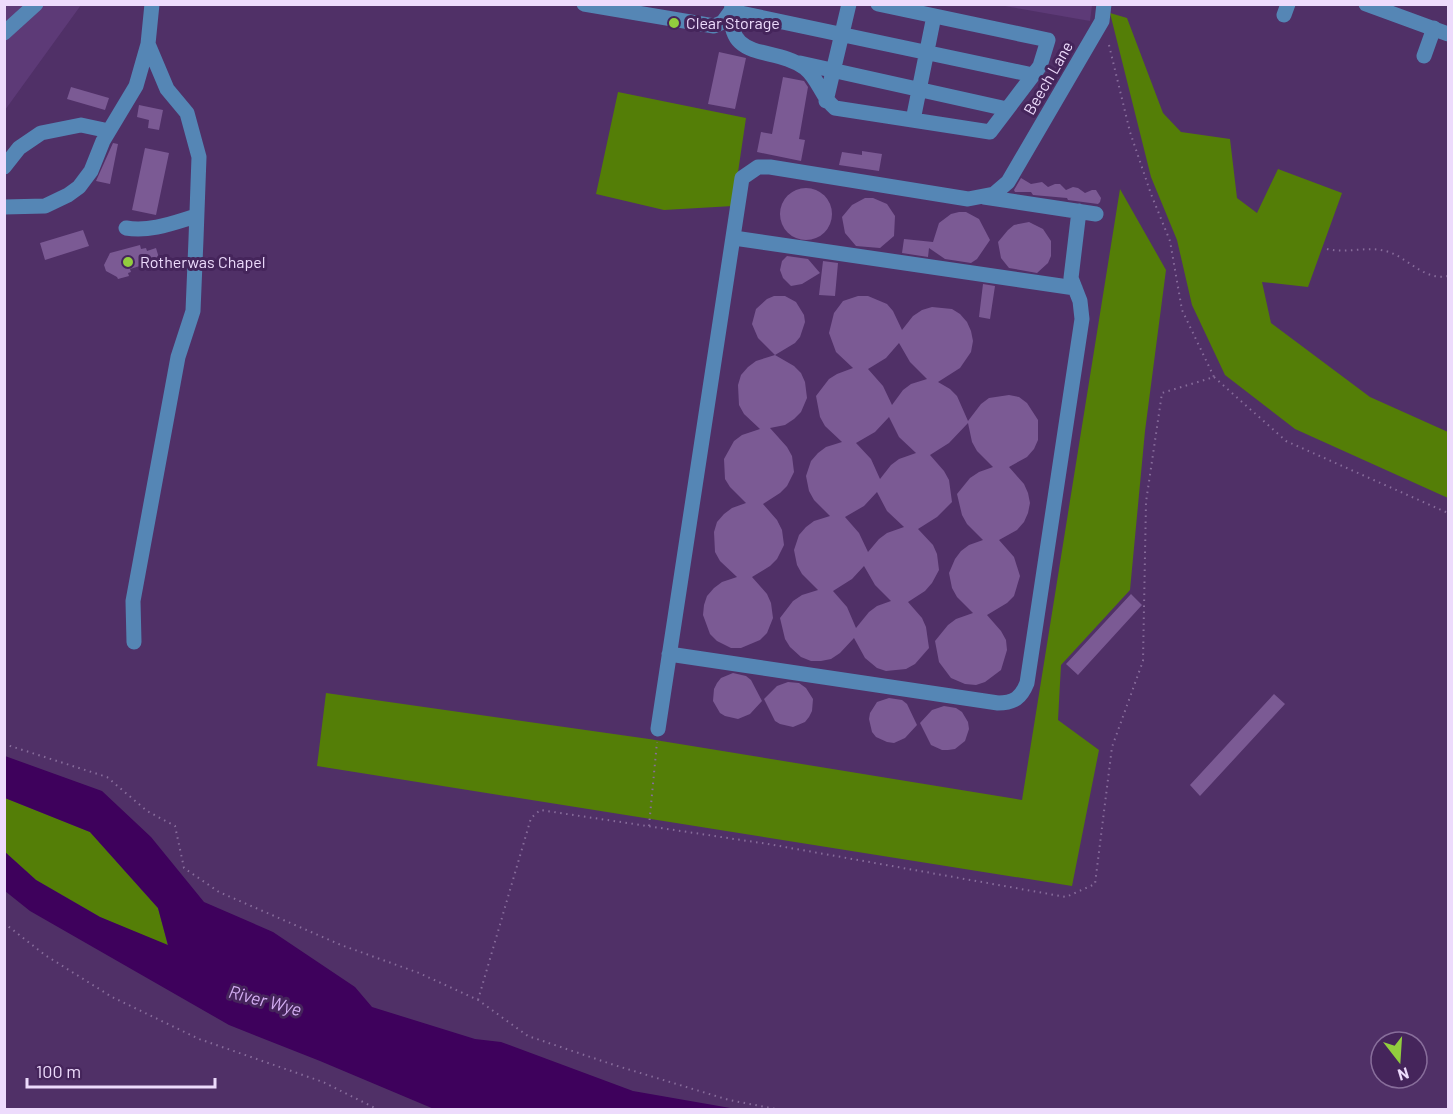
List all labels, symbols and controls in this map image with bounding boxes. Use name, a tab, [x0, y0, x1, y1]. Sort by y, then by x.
place label: Clear Storage	[686, 13, 780, 32]
marker: Clear Storage	[667, 16, 681, 30]
street label: Beech Lane	[1019, 38, 1076, 118]
place label: Rotherwas Chapel	[140, 252, 265, 271]
marker: Rotherwas Chapel	[121, 255, 135, 269]
water label: River Wye	[226, 980, 304, 1020]
north arrow	[1369, 1030, 1429, 1090]
scale bar	[27, 1051, 214, 1089]
text: 100 m	[36, 1060, 81, 1082]
text: N	[1396, 1064, 1411, 1085]

